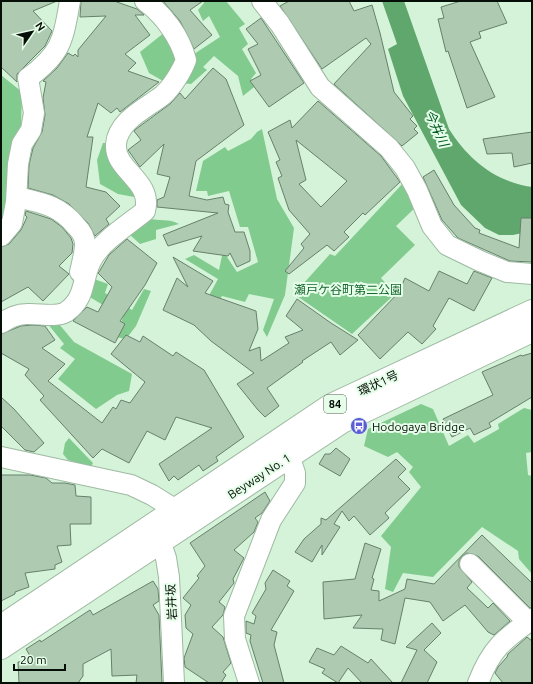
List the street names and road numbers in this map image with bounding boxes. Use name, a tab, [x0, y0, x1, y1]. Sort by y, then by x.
street label: 環状1号	[356, 368, 400, 398]
road number: 84	[324, 395, 346, 413]
street label: Beyway No. 1	[225, 451, 293, 501]
street label: 岩井坂	[164, 584, 178, 620]

